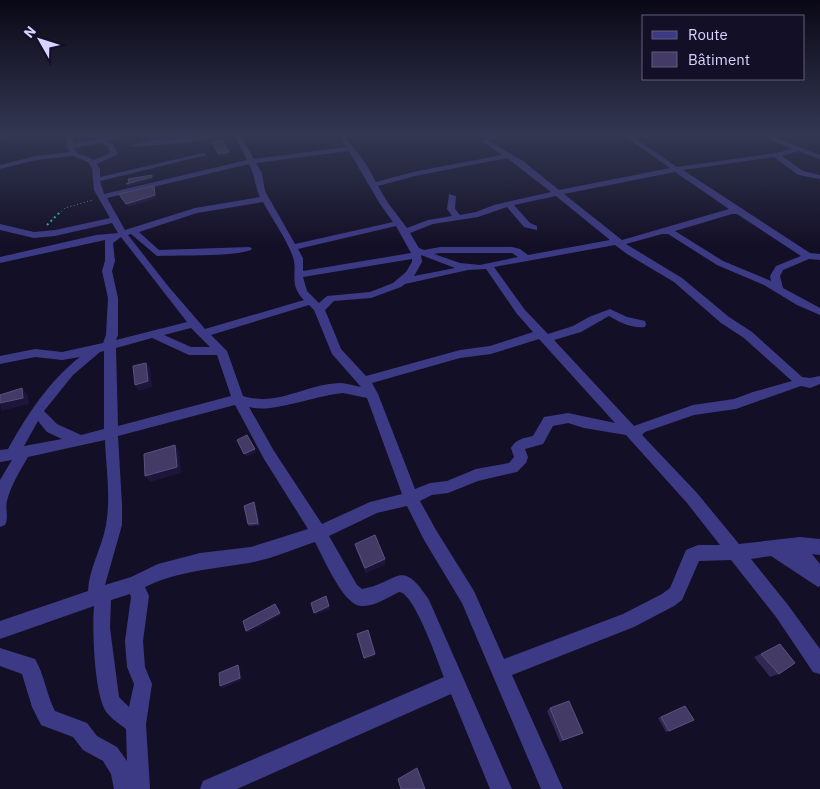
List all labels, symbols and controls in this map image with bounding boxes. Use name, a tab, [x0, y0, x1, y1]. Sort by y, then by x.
north arrow	[15, 15, 65, 65]
legend	[642, 15, 805, 80]
text: N	[20, 22, 40, 41]
text: Route	[688, 25, 728, 44]
text: Bâtiment	[688, 50, 750, 69]

